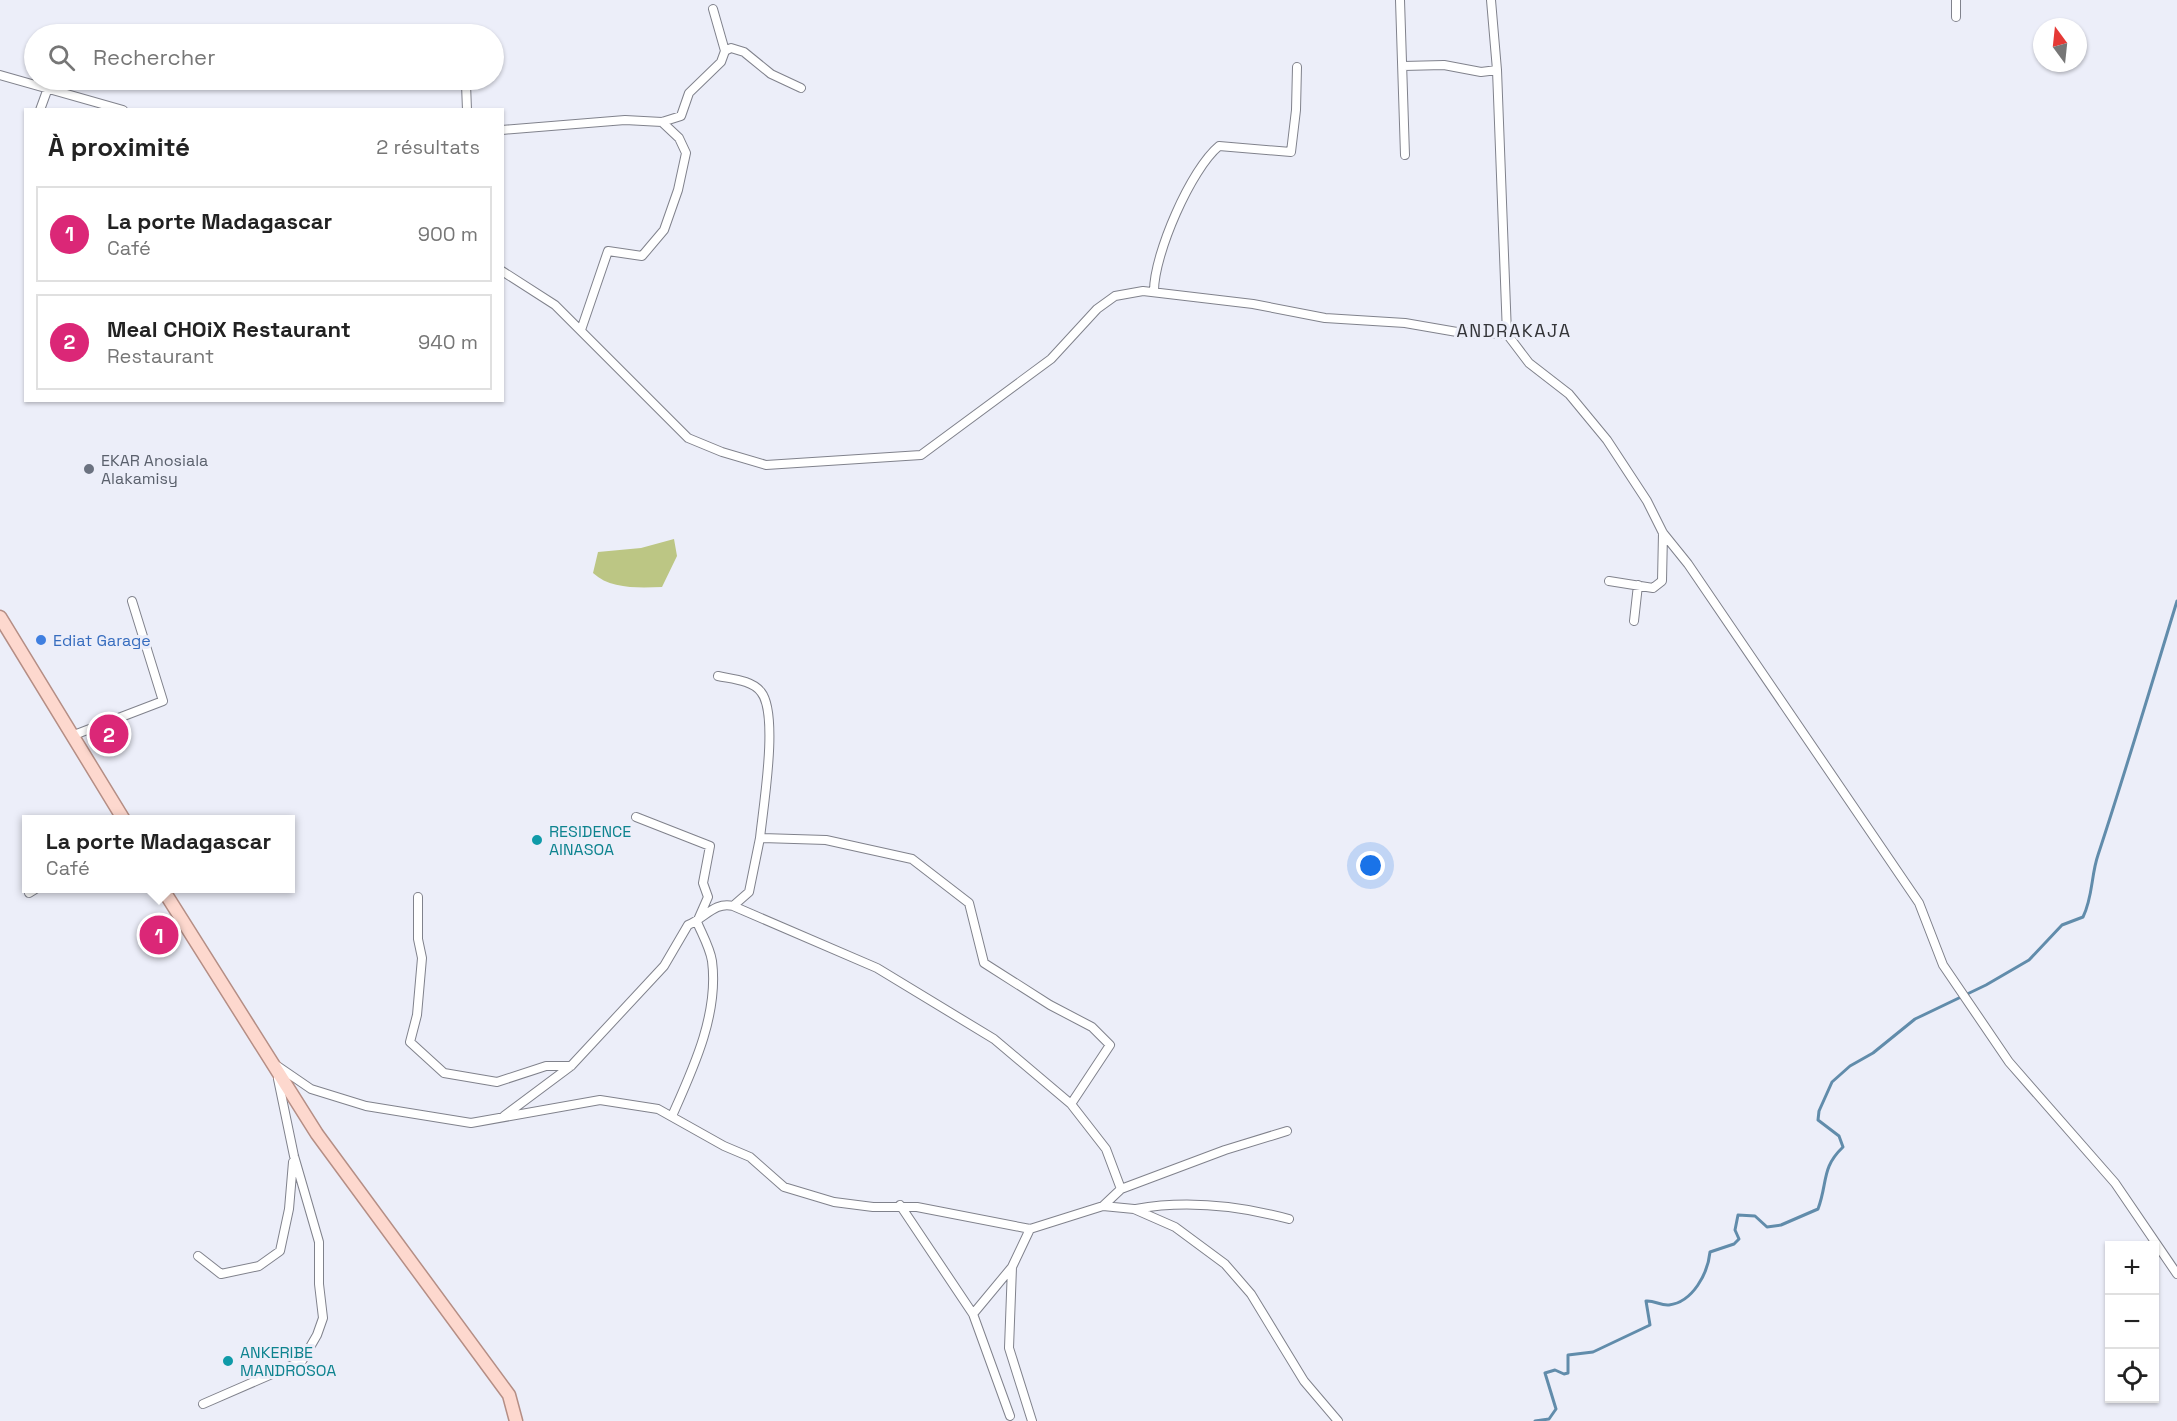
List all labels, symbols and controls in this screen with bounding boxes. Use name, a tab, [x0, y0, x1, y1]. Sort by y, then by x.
north arrow	[2033, 18, 2087, 72]
search box	[24, 24, 504, 90]
icon: search	[45, 41, 78, 74]
text: Rechercher	[93, 43, 215, 71]
text: À proximité	[48, 130, 190, 164]
text: 2 résultats	[376, 134, 480, 160]
text: La porte Madagascar	[107, 207, 332, 235]
text: 1	[65, 221, 74, 247]
text: 900 m	[418, 221, 478, 247]
text: Café	[107, 235, 151, 261]
text: Meal CHOiX Restaurant	[107, 315, 351, 343]
district label: ANDRAKAJA	[1456, 319, 1572, 342]
text: 2	[64, 329, 75, 355]
text: 940 m	[418, 329, 478, 355]
text: Restaurant	[107, 343, 214, 369]
place label: EKAR Anosiala Alakamisy	[101, 450, 208, 489]
marker: EKAR Anosiala Alakamisy	[82, 462, 96, 476]
place label: Ediat Garage	[53, 630, 151, 651]
marker: Ediat Garage	[34, 633, 48, 647]
pin: 2	[90, 712, 128, 756]
popup	[22, 815, 295, 893]
place label: RESIDENCE AINASOA	[549, 821, 631, 860]
text: La porte Madagascar	[46, 827, 271, 855]
marker: RESIDENCE AINASOA	[530, 833, 544, 847]
your location	[1356, 851, 1385, 880]
text: Café	[46, 855, 90, 881]
pin: 1	[140, 912, 178, 958]
map controls	[2105, 1241, 2159, 1403]
button: +	[2105, 1241, 2159, 1295]
button: −	[2105, 1295, 2159, 1349]
place label: ANKERIBE MANDROSOA	[240, 1342, 336, 1381]
button: locate	[2105, 1349, 2159, 1403]
marker: ANKERIBE MANDROSOA	[221, 1354, 235, 1368]

